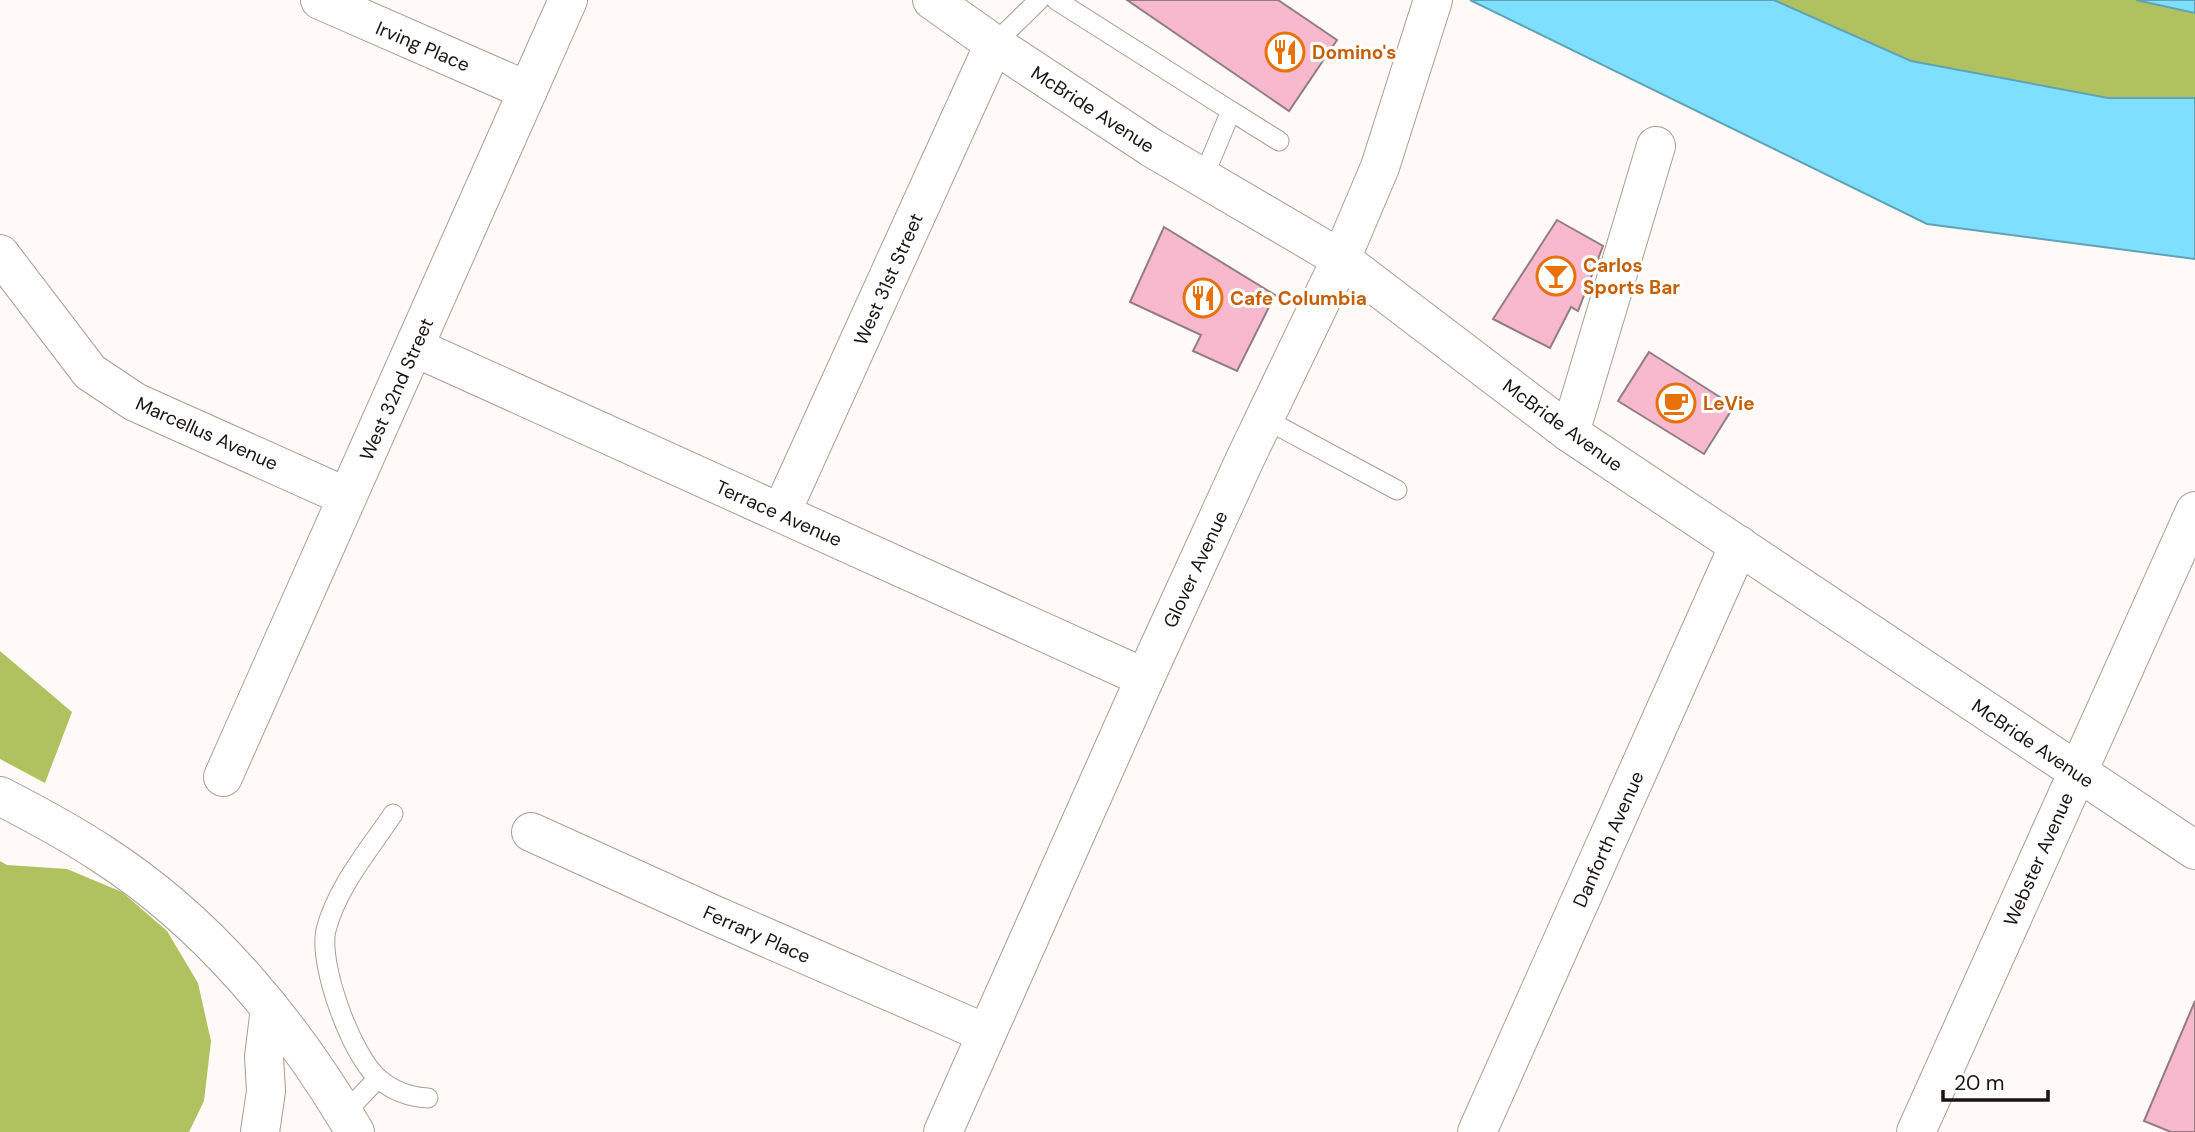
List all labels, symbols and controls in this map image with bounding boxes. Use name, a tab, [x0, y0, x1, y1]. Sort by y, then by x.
street label: Irving Place	[372, 15, 474, 77]
restaurant icon: Domino's	[1264, 31, 1306, 73]
place label: Domino's	[1312, 40, 1396, 65]
street label: McBride Avenue	[1026, 60, 1159, 159]
street label: West 31st Street	[848, 209, 929, 349]
place label: Carlos Sports Bar	[1583, 253, 1680, 300]
bar icon: Carlos Sports Bar	[1535, 255, 1577, 297]
restaurant icon: Cafe Columbia	[1182, 277, 1224, 319]
place label: Cafe Columbia	[1230, 286, 1367, 311]
street label: West 32nd Street	[354, 314, 439, 465]
street label: McBride Avenue	[1498, 373, 1628, 477]
cafe icon: LeVie	[1655, 382, 1697, 424]
street label: Marcellus Avenue	[132, 391, 282, 476]
place label: LeVie	[1703, 391, 1755, 416]
street label: Terrace Avenue	[712, 474, 846, 552]
street label: Glover Avenue	[1157, 507, 1233, 632]
street label: McBride Avenue	[1967, 693, 2099, 794]
street label: Danforth Avenue	[1567, 767, 1650, 911]
street label: Webster Avenue	[1998, 788, 2079, 930]
street label: Ferrary Place	[699, 900, 814, 969]
scale bar	[1943, 1058, 2048, 1102]
text: 20 m	[1954, 1069, 2005, 1097]

